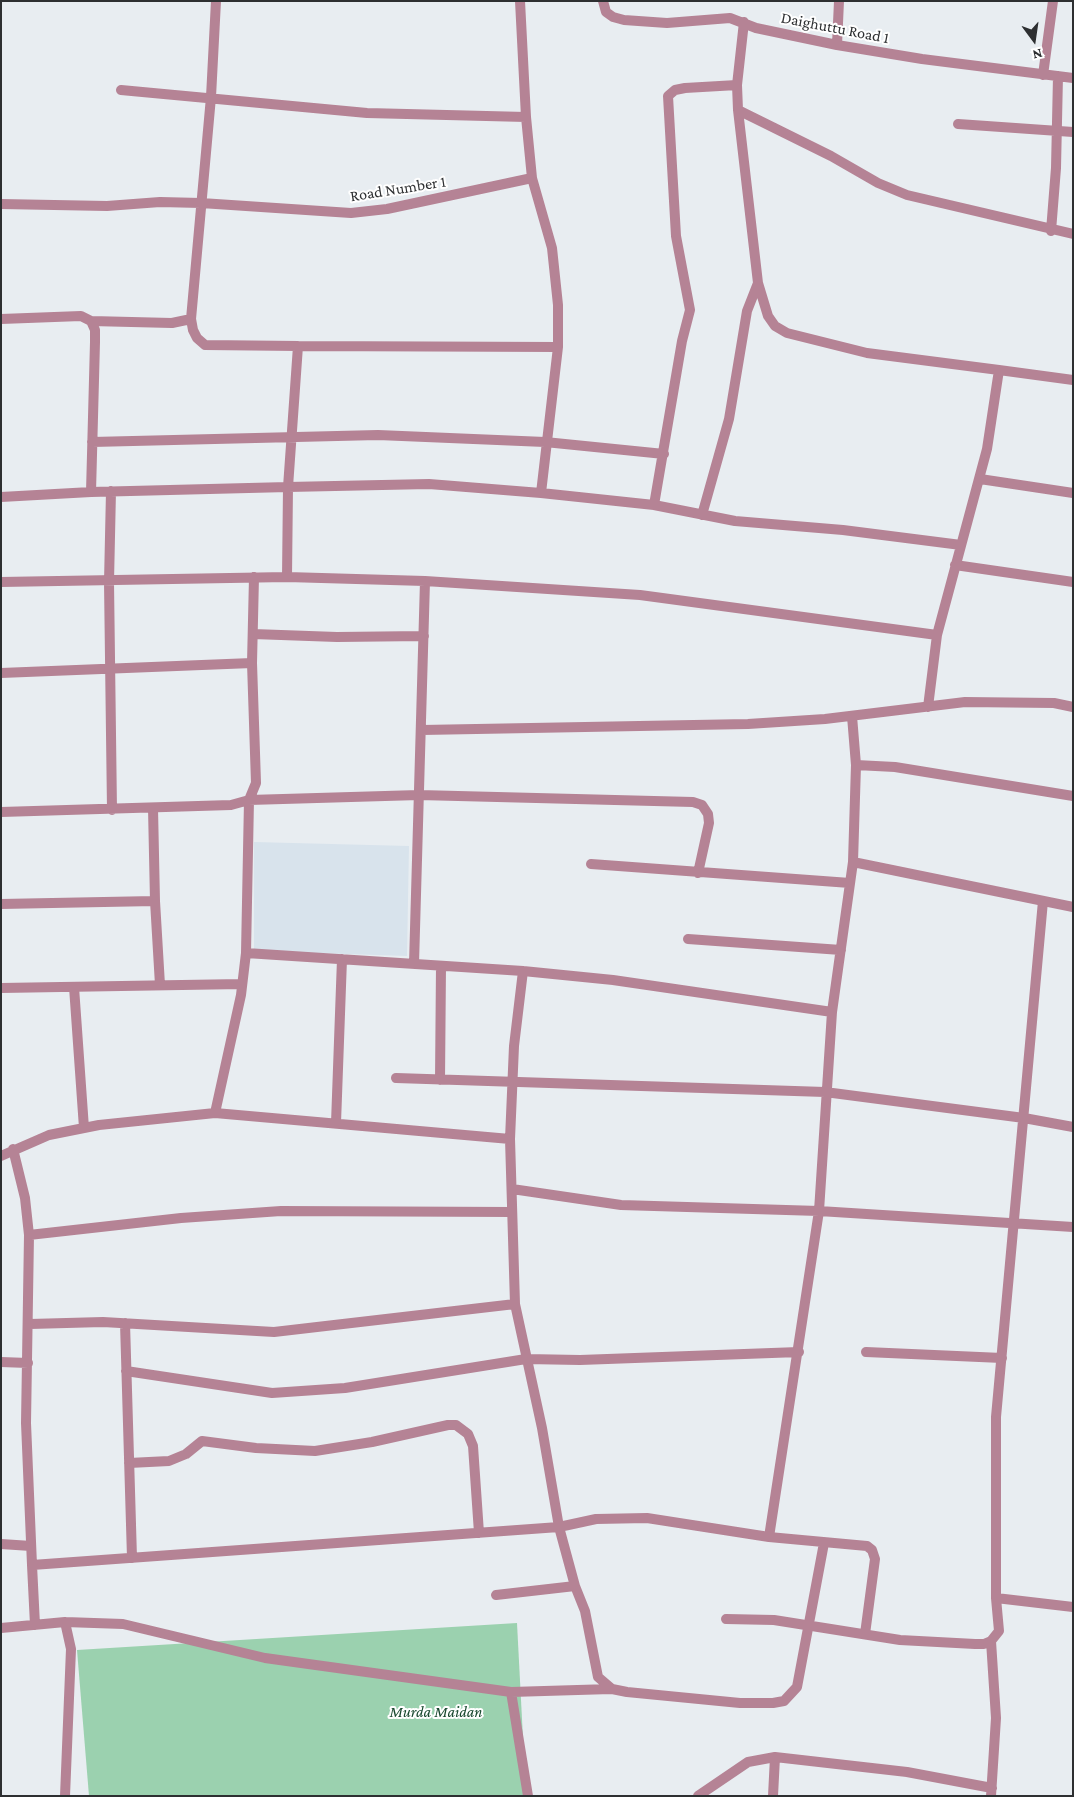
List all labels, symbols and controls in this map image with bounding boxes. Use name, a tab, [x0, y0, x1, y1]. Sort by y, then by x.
street label: Daighuttu Road 1	[779, 8, 891, 48]
north arrow	[1009, 15, 1059, 65]
text: N	[1031, 46, 1044, 63]
street label: Road Number 1	[349, 172, 447, 206]
park label: Murda Maidan	[390, 1702, 482, 1722]

